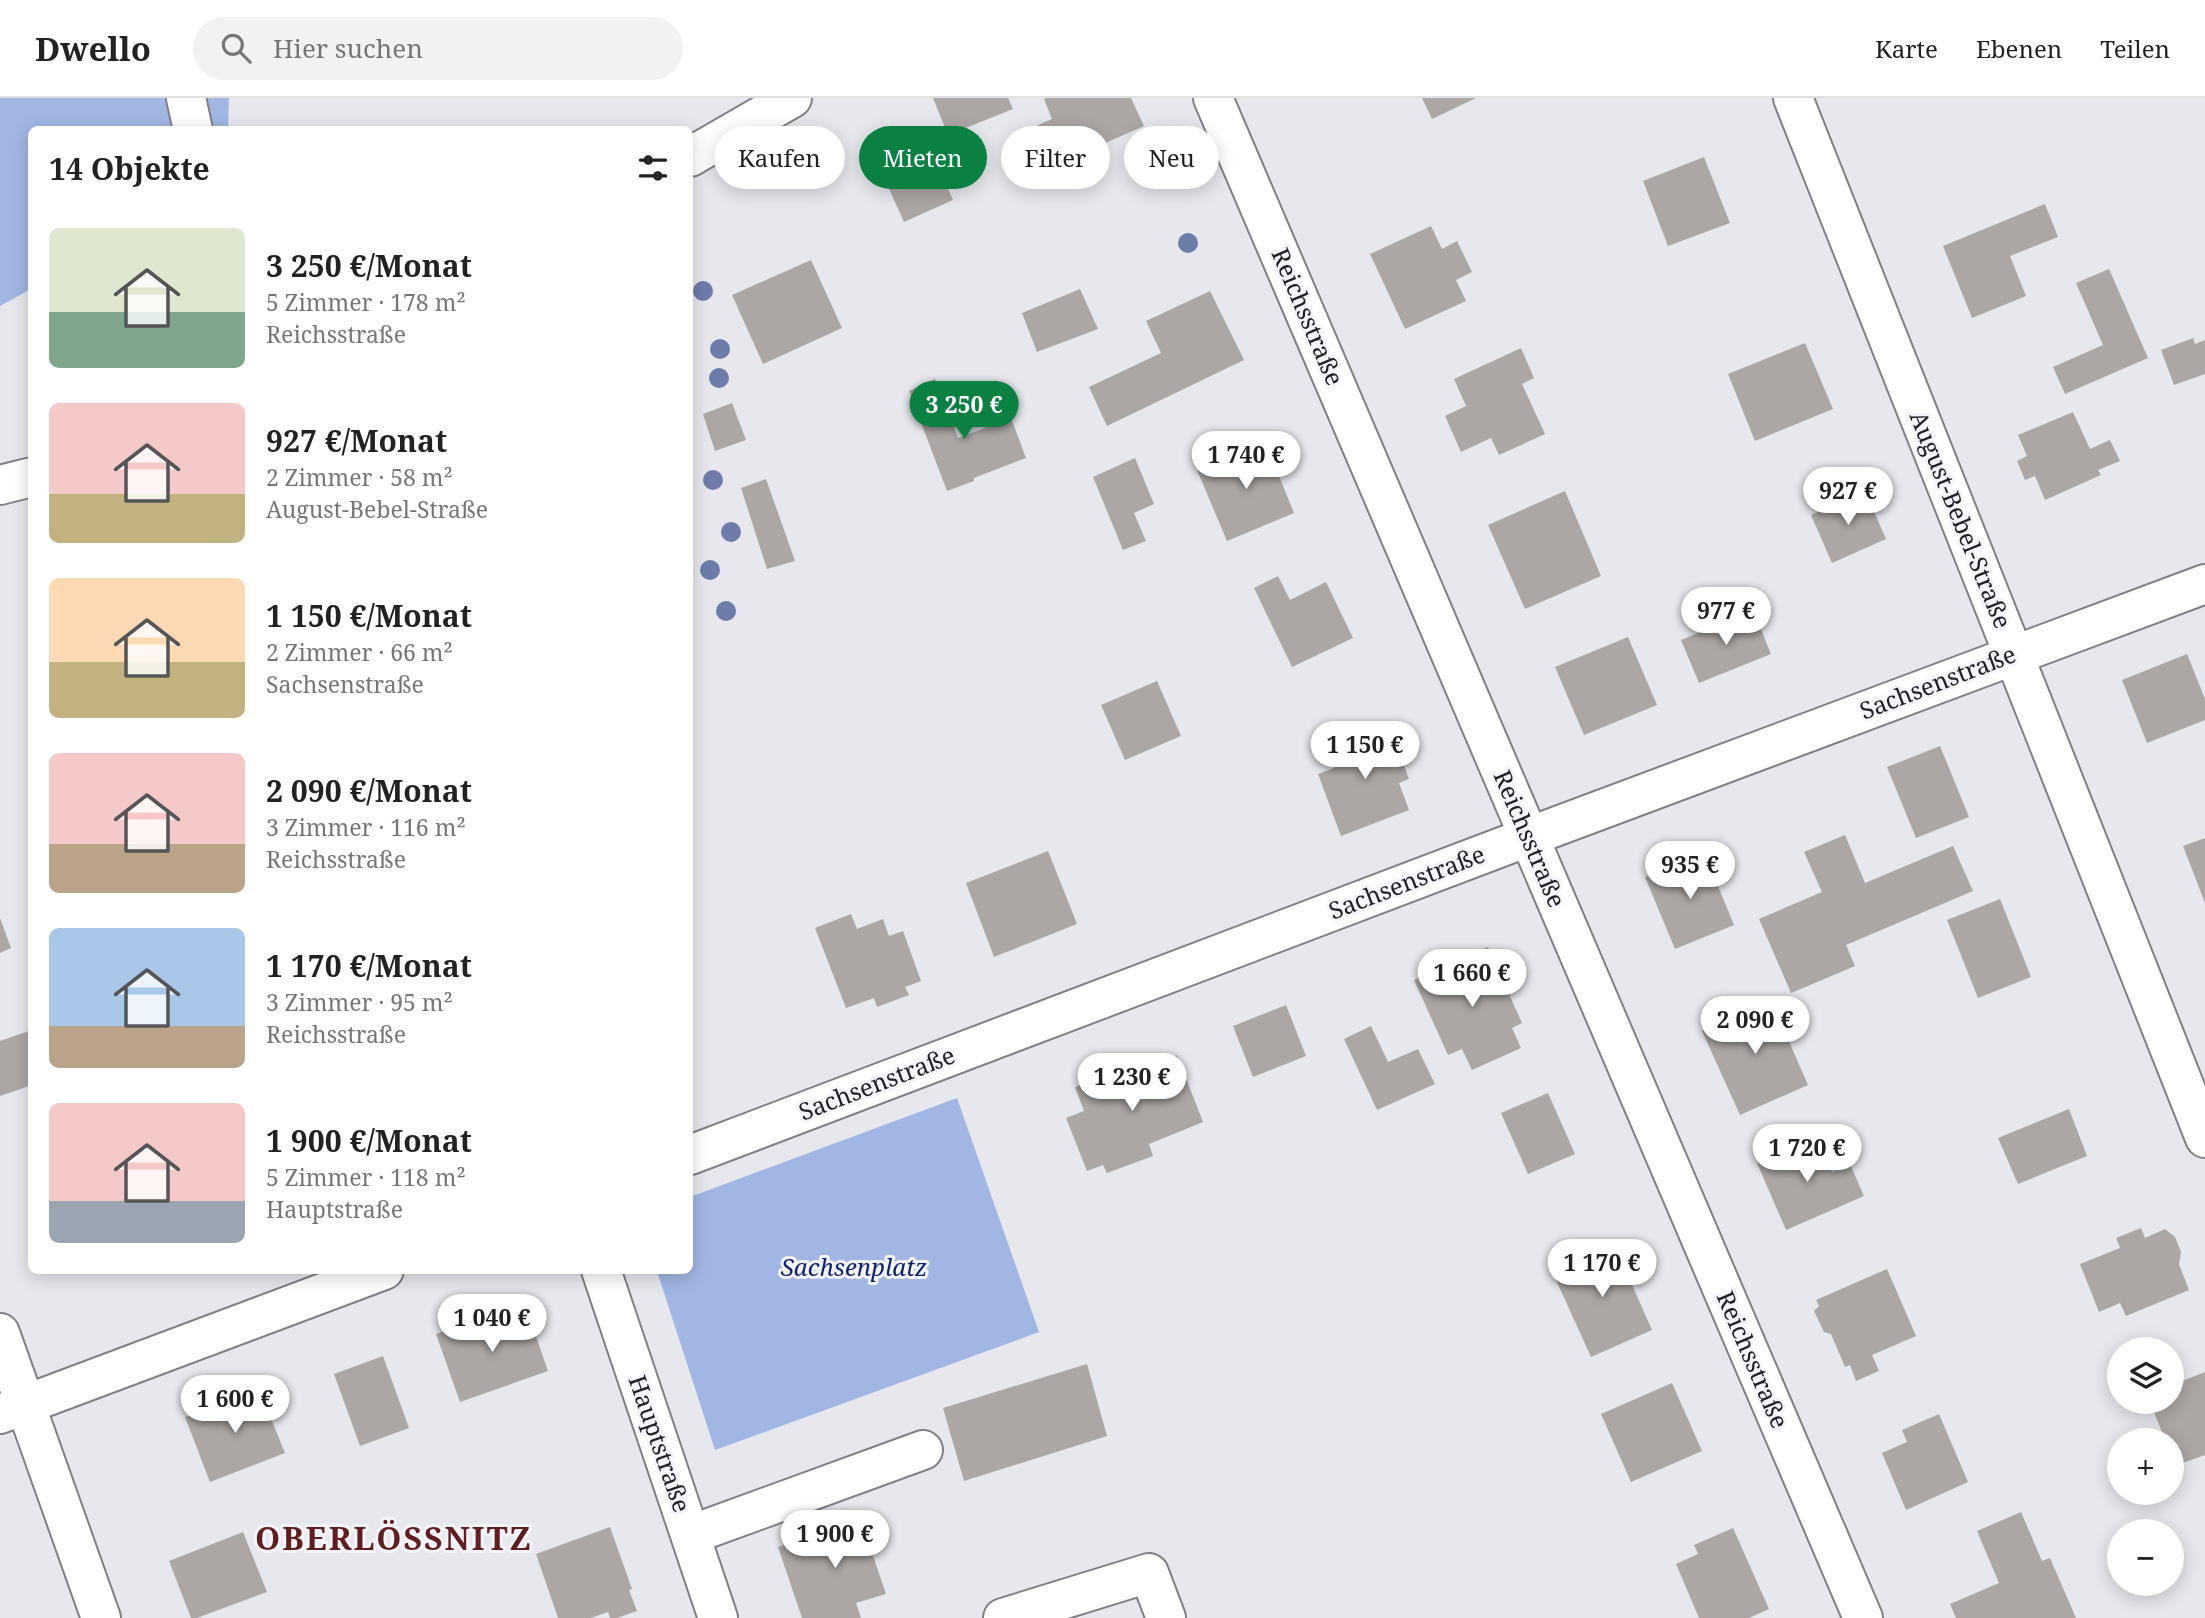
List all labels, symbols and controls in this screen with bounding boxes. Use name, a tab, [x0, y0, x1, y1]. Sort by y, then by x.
search box	[193, 17, 683, 80]
text: Dwello	[35, 26, 151, 71]
icon: search	[217, 29, 255, 67]
text: Hier suchen	[273, 30, 423, 66]
text: Karte	[1875, 32, 1938, 65]
text: Ebenen	[1976, 32, 2062, 65]
text: Teilen	[2100, 32, 2170, 65]
chip: Kaufen	[714, 126, 845, 189]
chip: Mieten	[859, 126, 987, 189]
chip: Filter	[1001, 126, 1110, 189]
chip: Neu	[1124, 126, 1219, 189]
text: 14 Objekte	[49, 148, 210, 189]
icon: filters	[634, 149, 672, 187]
street label: Reichsstraße	[1265, 243, 1352, 390]
text: 3 250 €/Monat	[266, 245, 472, 286]
icon: home	[105, 256, 189, 340]
text: 5 Zimmer · 178 m²	[266, 286, 466, 318]
text: Reichsstraße	[266, 318, 406, 350]
pin: 3 250 €	[899, 382, 1029, 441]
text: 3 250 €	[926, 388, 1002, 420]
street label: August-Bebel-Straße	[1903, 406, 2020, 633]
text: 927 €/Monat	[266, 420, 447, 461]
icon: home	[105, 431, 189, 515]
pin: 1 740 €	[1181, 432, 1311, 491]
text: 1 740 €	[1208, 438, 1284, 470]
text: 2 Zimmer · 58 m²	[266, 461, 453, 493]
pin: 927 €	[1799, 468, 1897, 527]
text: 927 €	[1819, 474, 1877, 506]
text: August-Bebel-Straße	[266, 493, 488, 525]
pin: 977 €	[1677, 588, 1775, 647]
text: 977 €	[1697, 594, 1755, 626]
text: 1 150 €/Monat	[266, 595, 472, 636]
icon: home	[105, 606, 189, 690]
text: 2 Zimmer · 66 m²	[266, 636, 453, 668]
street label: Sachsenstraße	[1855, 637, 2020, 727]
text: Sachsenstraße	[266, 668, 424, 700]
pin: 1 150 €	[1300, 722, 1430, 781]
text: 1 150 €	[1327, 728, 1403, 760]
street label: Reichsstraße	[1487, 765, 1574, 912]
text: 2 090 €/Monat	[266, 770, 472, 811]
icon: home	[105, 781, 189, 865]
text: 3 Zimmer · 116 m²	[266, 811, 466, 843]
street label: Sachsenstraße	[1324, 837, 1489, 927]
pin: 935 €	[1641, 842, 1739, 901]
text: Reichsstraße	[266, 843, 406, 875]
text: 935 €	[1661, 848, 1719, 880]
text: 1 170 €/Monat	[266, 945, 472, 986]
pin: 1 660 €	[1407, 950, 1537, 1009]
icon: home	[105, 956, 189, 1040]
text: 1 660 €	[1434, 956, 1510, 988]
text: 3 Zimmer · 95 m²	[266, 986, 453, 1018]
pin: 2 090 €	[1690, 996, 1820, 1056]
text: 2 090 €	[1717, 1003, 1793, 1035]
text: Reichsstraße	[266, 1018, 406, 1050]
street label: Sachsenstraße	[794, 1038, 959, 1128]
pin: 1 230 €	[1067, 1054, 1197, 1113]
text: 1 230 €	[1094, 1060, 1170, 1092]
text: 1 900 €/Monat	[266, 1120, 472, 1161]
pin: 1 720 €	[1742, 1124, 1872, 1184]
icon: home	[105, 1131, 189, 1215]
text: 1 720 €	[1769, 1131, 1845, 1163]
text: 5 Zimmer · 118 m²	[266, 1161, 466, 1193]
text: Hauptstraße	[266, 1193, 403, 1225]
pin: 1 170 €	[1537, 1240, 1667, 1299]
text: 1 170 €	[1564, 1246, 1640, 1278]
park label: Sachsenplatz	[781, 1250, 927, 1283]
street label: Reichsstraße	[1710, 1286, 1797, 1433]
pin: 1 040 €	[427, 1294, 557, 1354]
text: 1 040 €	[454, 1301, 530, 1333]
map controls	[2107, 1337, 2184, 1596]
button: layers	[2107, 1337, 2184, 1414]
street label: Hauptstraße	[622, 1371, 699, 1516]
pin: 1 600 €	[170, 1376, 300, 1435]
text: 1 600 €	[197, 1382, 273, 1414]
button: +	[2107, 1428, 2184, 1505]
pin: 1 900 €	[770, 1510, 900, 1570]
district label: OBERLÖSSNITZ	[255, 1516, 533, 1559]
text: 1 900 €	[797, 1517, 873, 1549]
button: −	[2107, 1519, 2184, 1596]

